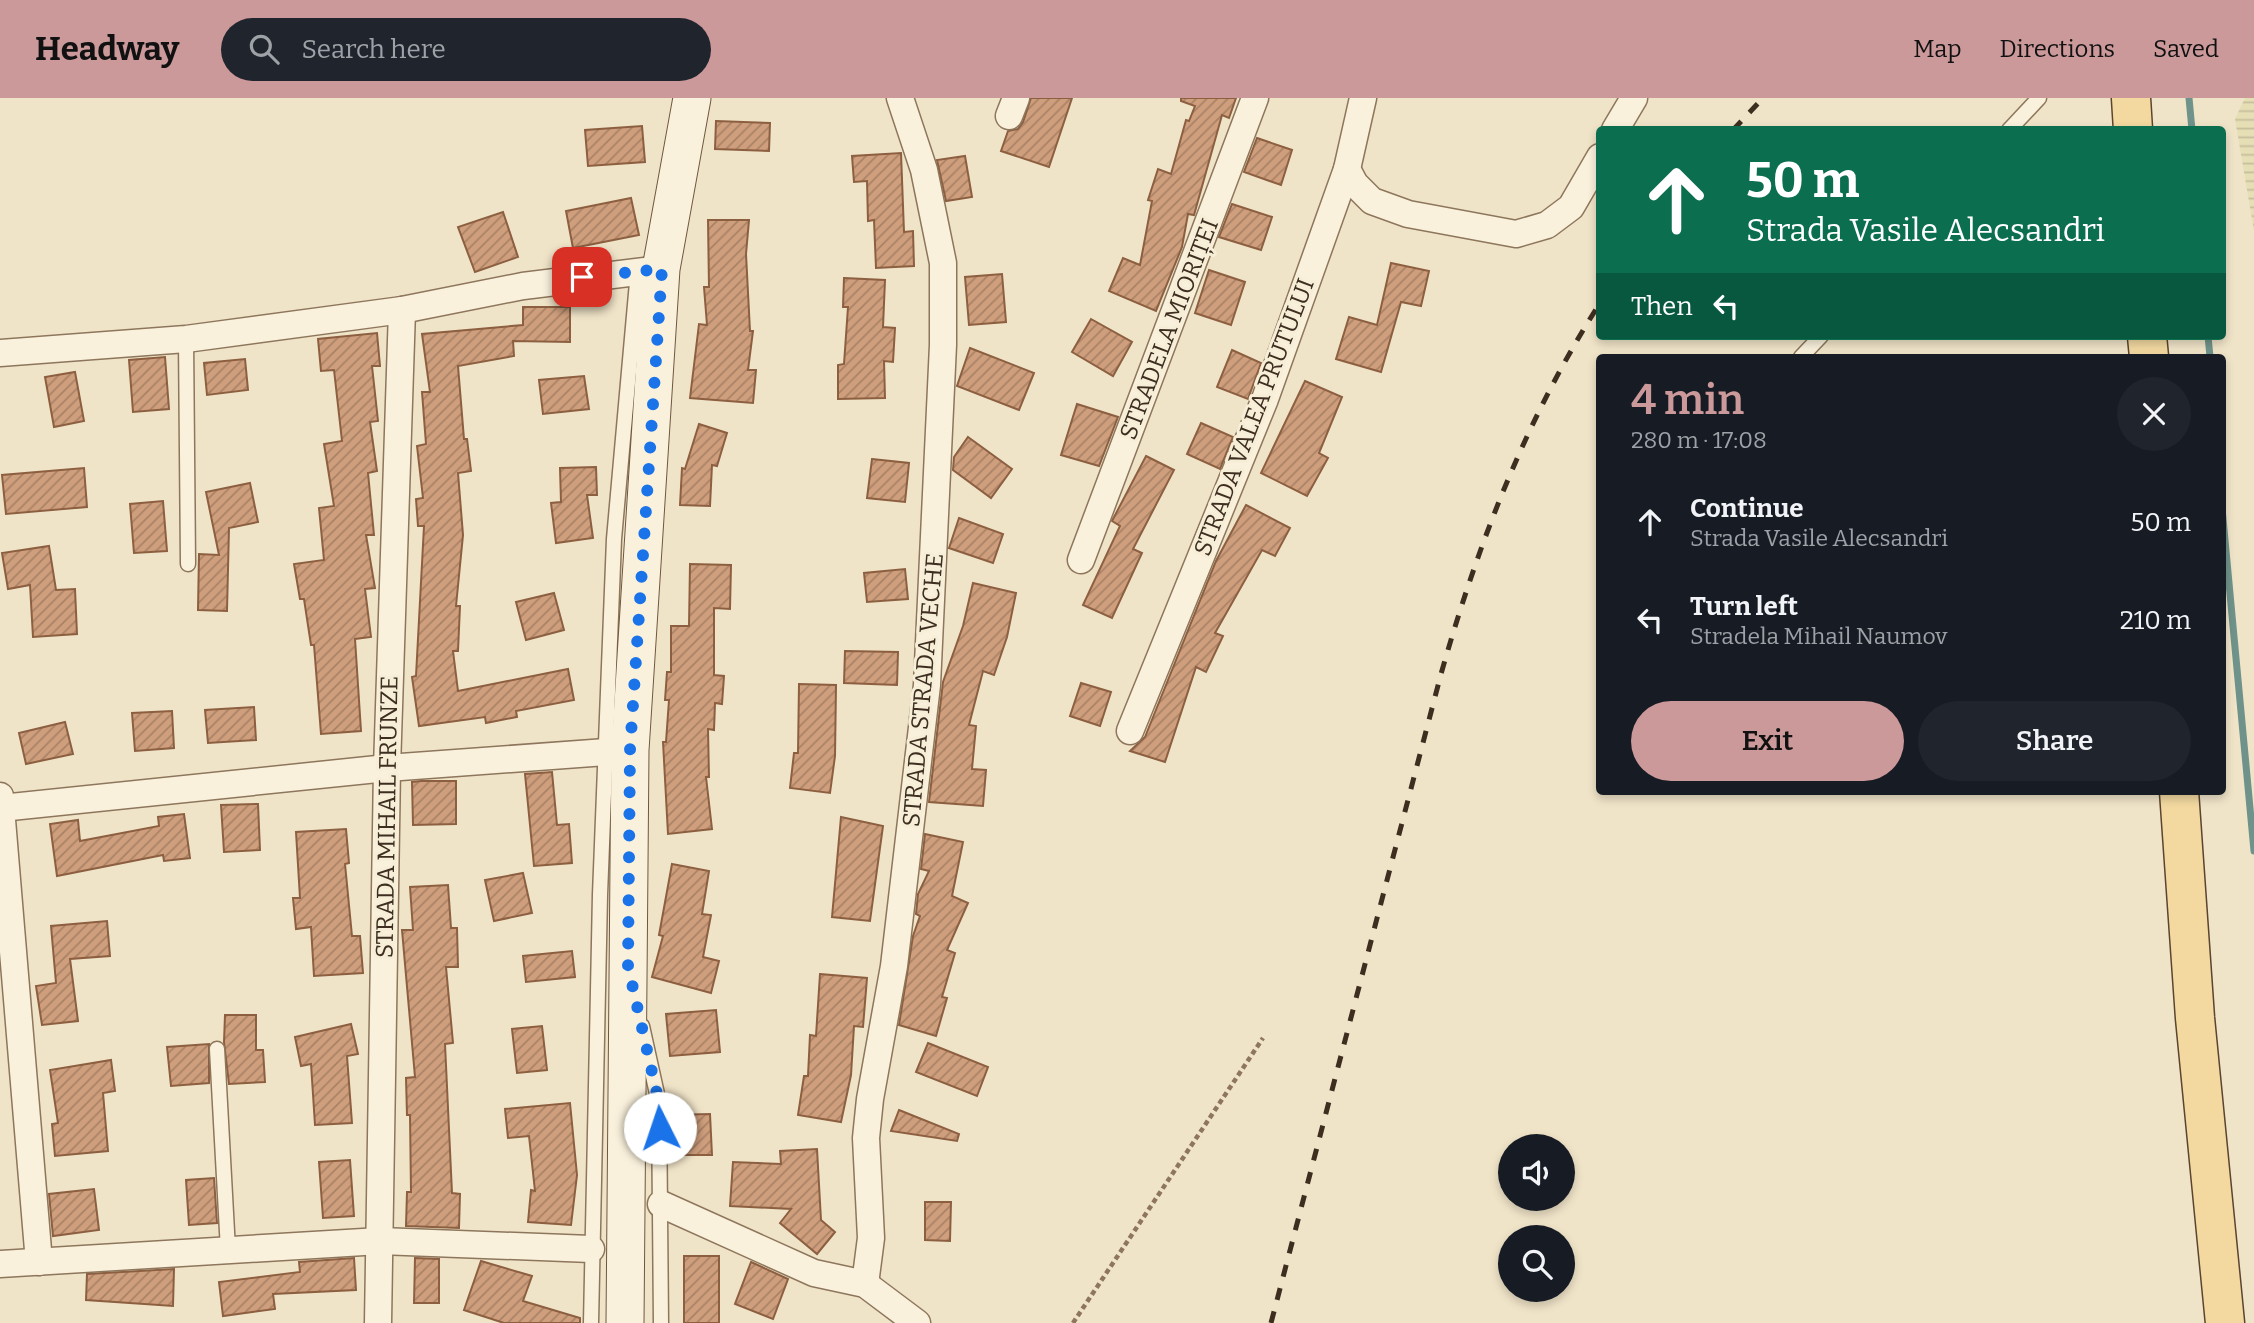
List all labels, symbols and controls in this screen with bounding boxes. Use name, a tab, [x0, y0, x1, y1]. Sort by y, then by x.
search box	[221, 18, 711, 81]
text: Headway	[35, 29, 179, 69]
icon: search	[245, 30, 283, 68]
text: Search here	[301, 34, 446, 65]
text: Map	[1913, 35, 1962, 63]
text: Directions	[2000, 35, 2115, 63]
text: Saved	[2153, 35, 2219, 63]
text: 50 m	[1746, 151, 1859, 210]
icon: ahead	[1631, 154, 1722, 245]
text: Strada Vasile Alecsandri	[1746, 211, 2105, 249]
street label: STRADELA MIORIȚEI	[1114, 215, 1225, 444]
pin	[552, 247, 612, 307]
icon: arrive	[563, 258, 601, 296]
street label: STRADA VALEA PRUTULUI	[1188, 274, 1320, 560]
icon: left	[1707, 287, 1745, 325]
text: Then	[1631, 291, 1693, 322]
text: 4 min	[1631, 375, 1744, 425]
button: close	[2117, 377, 2191, 451]
text: 280 m · 17:08	[1631, 426, 1767, 454]
text: Continue	[1690, 493, 1804, 524]
icon: ahead	[1631, 503, 1669, 541]
text: 50 m	[2130, 507, 2191, 538]
text: Strada Vasile Alecsandri	[1690, 524, 1948, 552]
street label: STRADA STRADA VECHE	[897, 552, 949, 828]
text: Turn left	[1690, 591, 1798, 622]
icon: left	[1631, 601, 1669, 639]
text: 210 m	[2120, 605, 2191, 636]
text: Stradela Mihail Naumov	[1690, 622, 1947, 650]
street label: STRADA MIHAIL FRUNZE	[371, 676, 403, 958]
button: Exit	[1631, 701, 1904, 781]
button: Share	[1918, 701, 2191, 781]
position arrow	[623, 1091, 697, 1165]
map controls	[1498, 1134, 1575, 1302]
button: sound	[1498, 1134, 1575, 1211]
button: search	[1498, 1225, 1575, 1302]

